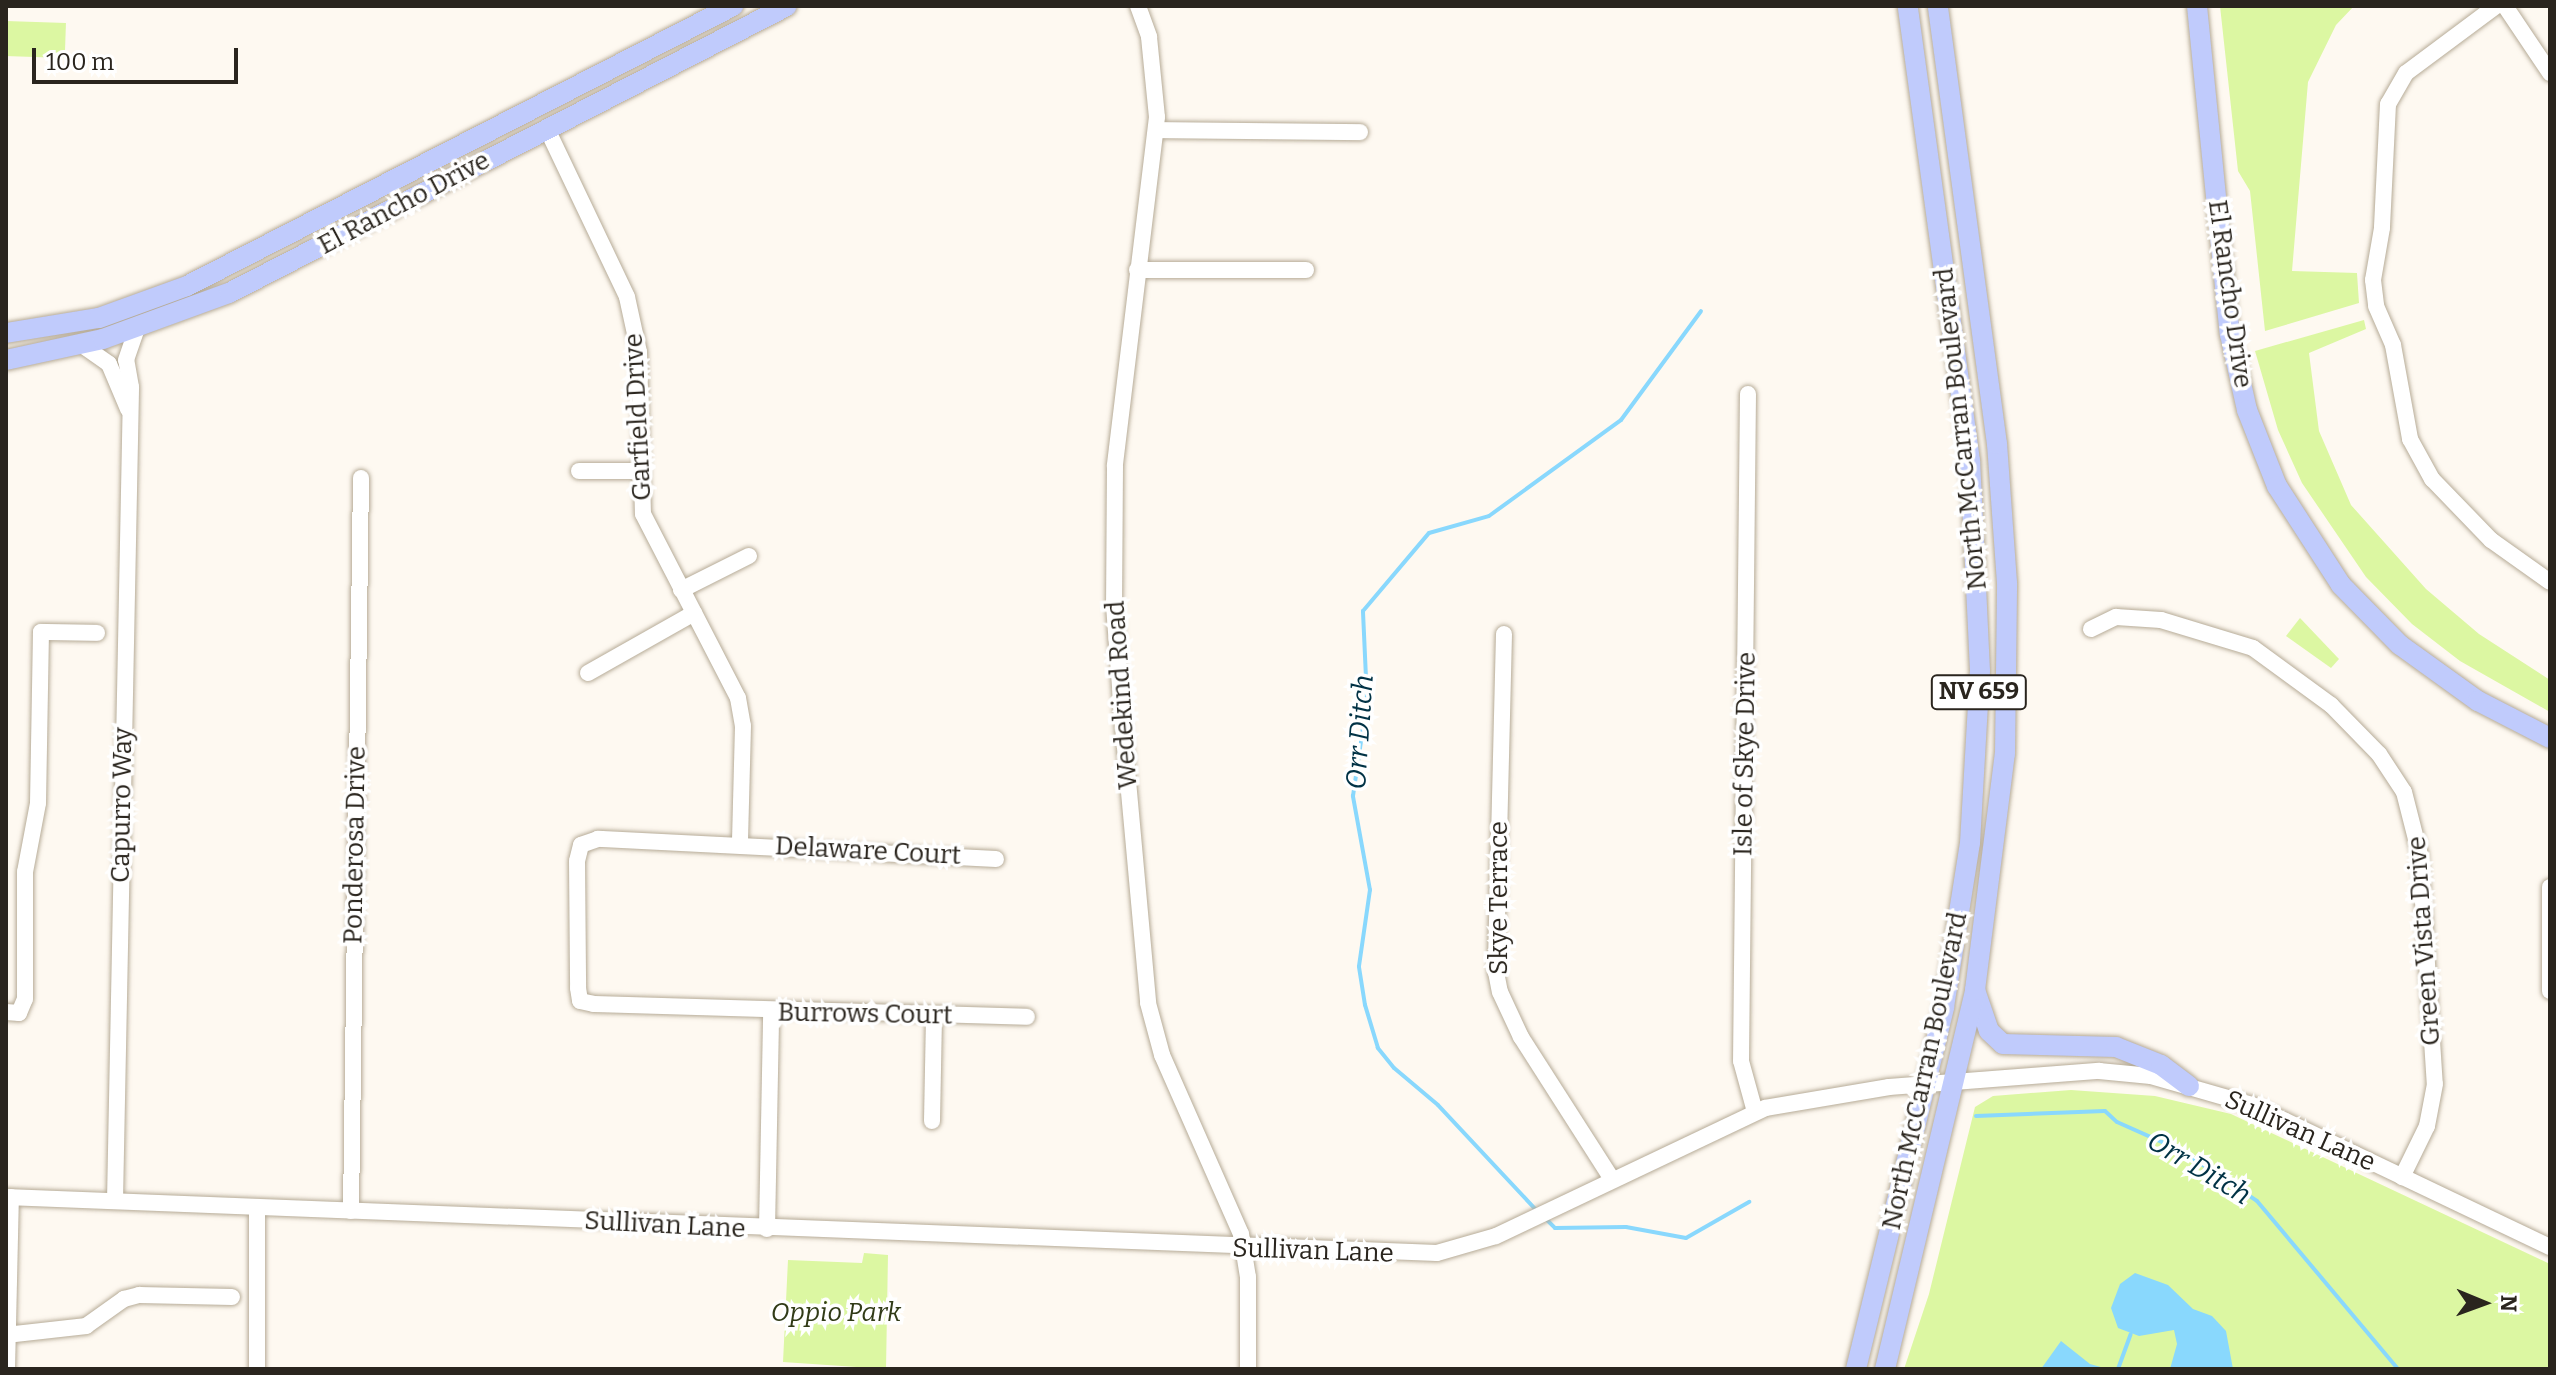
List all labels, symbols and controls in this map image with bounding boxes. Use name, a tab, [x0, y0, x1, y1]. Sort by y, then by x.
scale bar	[36, 32, 242, 82]
text: 100 m	[46, 48, 114, 76]
street label: El Rancho Drive	[313, 145, 495, 261]
street label: El Rancho Drive	[2201, 198, 2259, 390]
street label: North McCarran Boulevard	[1929, 266, 1993, 592]
street label: Garfield Drive	[618, 332, 658, 502]
street label: Wedekind Road	[1100, 600, 1144, 790]
street label: Isle of Skye Drive	[1728, 652, 1762, 856]
road number: NV 659	[1929, 672, 2029, 712]
water label: Orr Ditch	[1339, 674, 1381, 790]
street label: Capurro Way	[105, 727, 139, 883]
street label: Ponderosa Drive	[338, 746, 372, 944]
street label: Skye Terrace	[1483, 821, 1515, 975]
street label: Delaware Court	[774, 831, 962, 871]
street label: Green Vista Drive	[2401, 835, 2447, 1047]
street label: North McCarran Boulevard	[1876, 909, 1974, 1233]
street label: Burrows Court	[777, 997, 953, 1031]
street label: Sullivan Lane	[2220, 1084, 2380, 1178]
water label: Orr Ditch	[2141, 1124, 2257, 1212]
street label: Sullivan Lane	[584, 1205, 746, 1245]
street label: Sullivan Lane	[1232, 1233, 1394, 1269]
north arrow	[2444, 1263, 2524, 1343]
text: N	[2495, 1295, 2522, 1312]
park label: Oppio Park	[771, 1297, 901, 1329]

